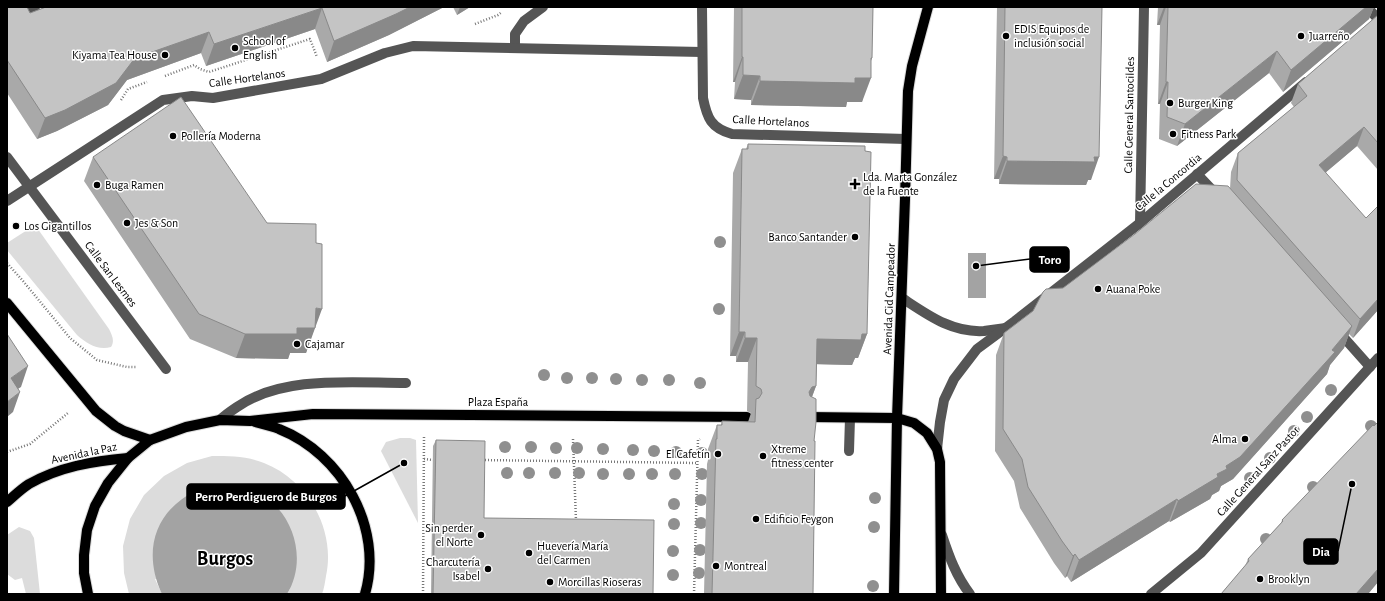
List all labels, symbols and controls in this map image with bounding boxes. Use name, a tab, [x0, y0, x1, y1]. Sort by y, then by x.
place label: EDIS Equipos de inclusión social	[1014, 23, 1089, 49]
place label: Juarreño	[1309, 30, 1350, 42]
marker: EDIS Equipos de inclusión social	[1001, 31, 1011, 41]
marker: Juarreño	[1296, 31, 1306, 41]
place label: School of English	[243, 35, 287, 61]
marker: School of English	[230, 43, 240, 53]
place label: Kiyama Tea House	[72, 49, 157, 62]
marker: Kiyama Tea House	[160, 50, 170, 60]
street label: Calle General Santocildes	[1122, 56, 1136, 174]
street label: Calle Hortelanos	[208, 67, 286, 89]
place label: Burger King	[1178, 97, 1233, 109]
marker: Burger King	[1165, 98, 1175, 108]
street label: Calle Hortelanos	[732, 113, 810, 129]
place label: Fitness Park	[1181, 128, 1237, 140]
marker: Fitness Park	[1168, 129, 1178, 139]
place label: Pollería Moderna	[181, 130, 261, 142]
marker: Pollería Moderna	[168, 131, 178, 141]
street label: Calle la Concordia	[1133, 151, 1204, 213]
place label: Lda. Marta González de la Fuente	[863, 171, 957, 197]
place label: Buga Ramen	[105, 179, 164, 191]
marker: Lda. Marta González de la Fuente	[850, 179, 860, 189]
marker: Buga Ramen	[92, 180, 102, 190]
place label: Jes & Son	[135, 217, 178, 229]
marker: Jes & Son	[122, 218, 132, 228]
place label: Los Gigantillos	[24, 220, 92, 232]
marker: Los Gigantillos	[11, 221, 21, 231]
place label: Banco Santander	[768, 231, 847, 243]
marker: Banco Santander	[850, 232, 860, 242]
street label: Calle San Lesmes	[83, 239, 139, 309]
street label: Avenida Cid Campeador	[881, 243, 897, 355]
callout: Toro	[1030, 247, 1069, 272]
text: Toro	[1038, 254, 1062, 267]
place label: Auana Poke	[1106, 283, 1160, 295]
marker: Auana Poke	[1093, 284, 1103, 294]
place label: Cajamar	[305, 338, 344, 351]
marker: Cajamar	[292, 339, 302, 349]
street label: Plaza España	[468, 396, 529, 408]
street label: Calle General Sanz Pastor	[1214, 423, 1302, 518]
place label: Alma	[1212, 433, 1237, 445]
marker: Alma	[1240, 434, 1250, 444]
street label: Avenida la Paz	[50, 440, 118, 466]
place label: Xtreme fitness center	[771, 443, 834, 469]
place label: El Cafetín	[666, 448, 710, 460]
marker: El Cafetín	[713, 449, 723, 459]
marker: Xtreme fitness center	[758, 451, 768, 461]
callout: Perro Perdiguero de Burgos	[187, 484, 345, 509]
text: Perro Perdiguero de Burgos	[195, 491, 337, 504]
place label: Edificio Feygon	[764, 513, 834, 526]
marker: Edificio Feygon	[751, 514, 761, 524]
place label: Sin perder el Norte	[425, 522, 473, 548]
marker: Sin perder el Norte	[476, 530, 486, 540]
callout: Dia	[1304, 539, 1338, 564]
place label: Huevería María del Carmen	[537, 540, 609, 566]
text: Dia	[1312, 546, 1330, 559]
marker: Huevería María del Carmen	[524, 548, 534, 558]
district label: Burgos	[197, 549, 253, 569]
place label: Charcutería Isabel	[426, 556, 480, 582]
place label: Montreal	[724, 560, 767, 572]
marker: Montreal	[711, 561, 721, 571]
marker: Charcutería Isabel	[483, 564, 493, 574]
place label: Brooklyn	[1268, 573, 1310, 586]
marker: Brooklyn	[1255, 574, 1265, 584]
place label: Morcillas Rioseras	[558, 576, 641, 588]
marker: Morcillas Rioseras	[545, 577, 555, 587]

